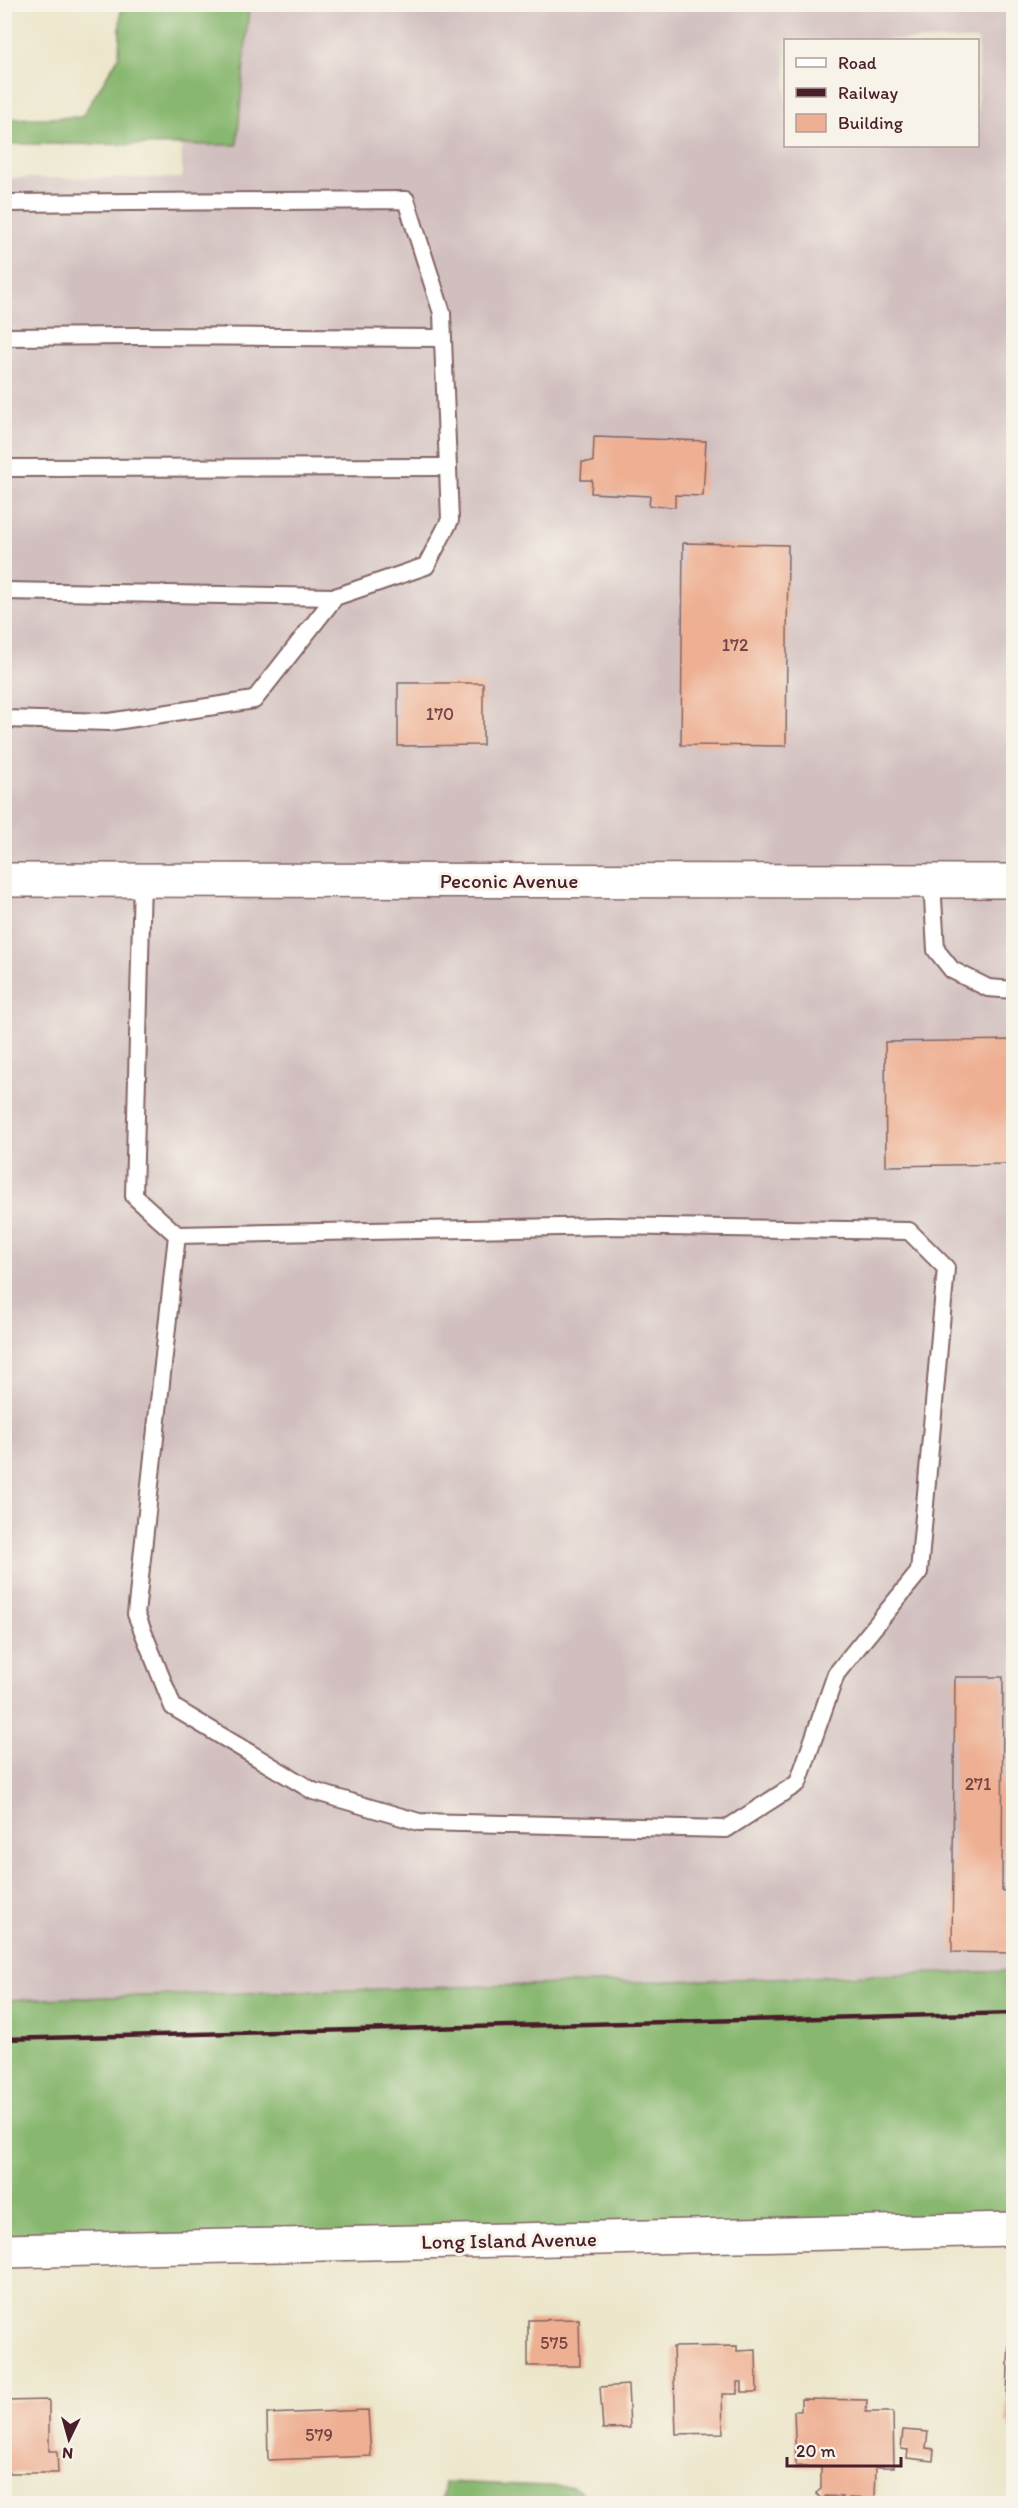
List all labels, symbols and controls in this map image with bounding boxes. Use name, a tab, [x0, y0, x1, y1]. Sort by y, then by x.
legend	[784, 39, 979, 147]
text: Road	[838, 52, 877, 74]
text: Railway	[838, 82, 899, 104]
text: Building	[838, 112, 904, 134]
house number: 172	[722, 634, 749, 656]
house number: 170	[426, 703, 454, 725]
street label: Peconic Avenue	[440, 868, 578, 893]
house number: 271	[965, 1773, 991, 1795]
street label: Long Island Avenue	[421, 2226, 597, 2254]
house number: 575	[540, 2332, 568, 2354]
north arrow	[39, 2409, 99, 2469]
house number: 579	[305, 2424, 333, 2446]
scale bar	[787, 2430, 901, 2468]
text: 20 m	[796, 2440, 836, 2462]
text: N	[62, 2444, 74, 2463]

